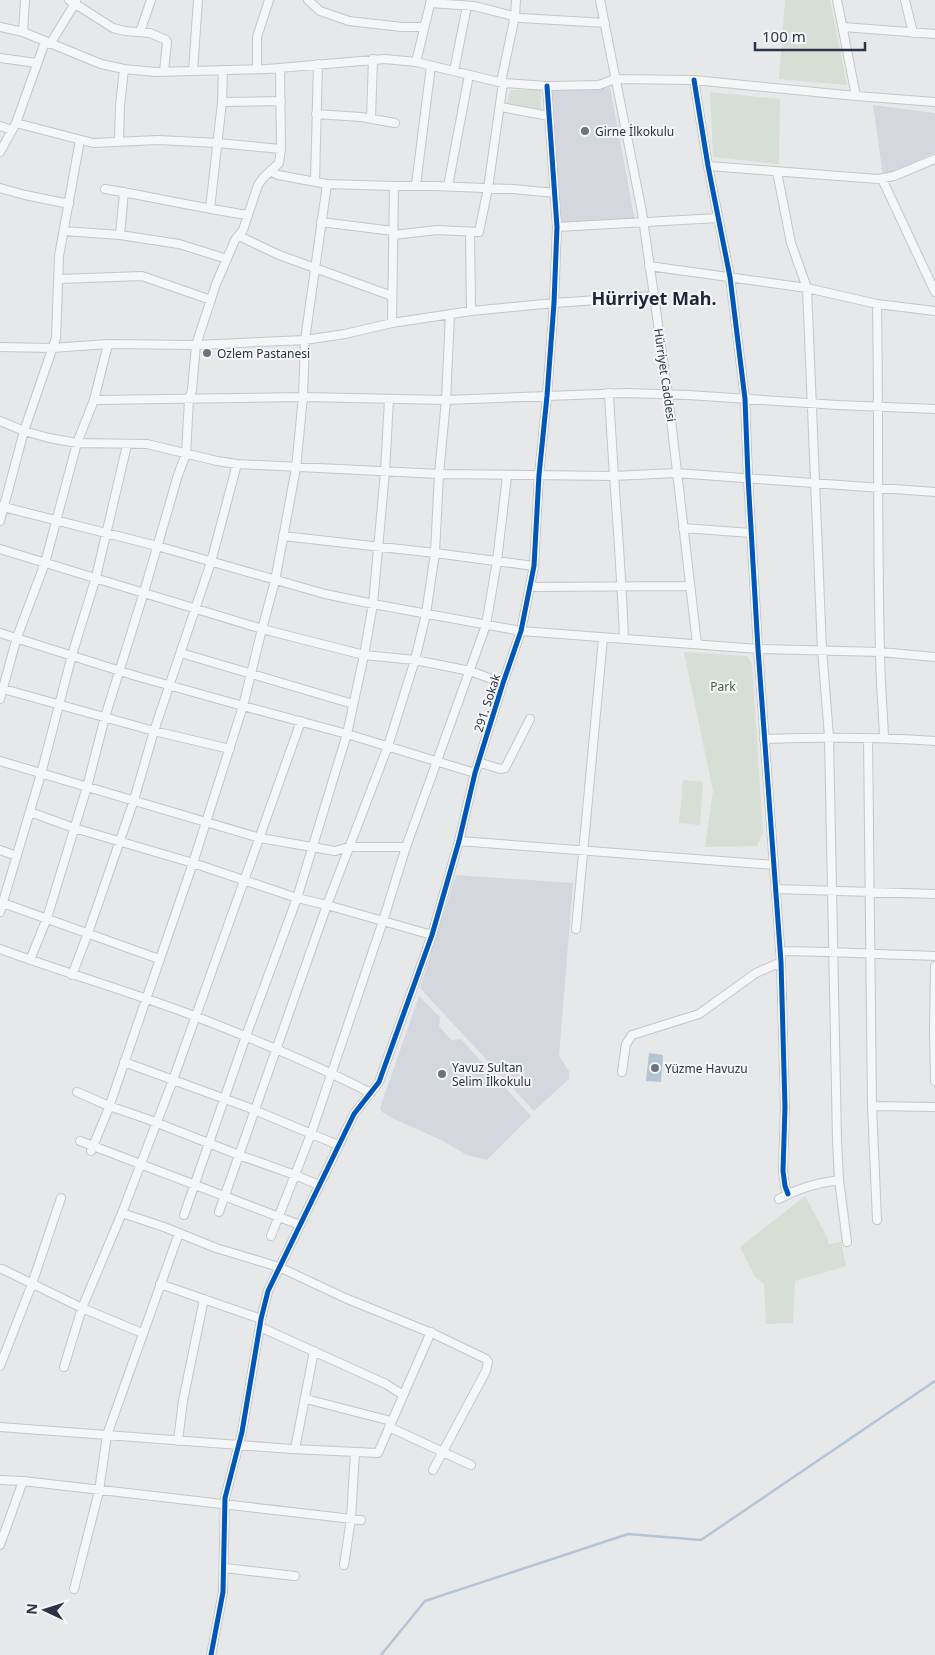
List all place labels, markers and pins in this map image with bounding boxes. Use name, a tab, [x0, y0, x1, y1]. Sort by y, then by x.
place label: Girne İlkokulu	[595, 123, 674, 140]
marker: Girne İlkokulu	[579, 125, 591, 137]
place label: Ozlem Pastanesi	[217, 345, 310, 362]
marker: Ozlem Pastanesi	[201, 347, 213, 359]
place label: Yavuz Sultan Selim İlkokulu	[452, 1059, 531, 1090]
place label: Yüzme Havuzu	[665, 1060, 748, 1077]
marker: Yüzme Havuzu	[649, 1062, 661, 1074]
marker: Yavuz Sultan Selim İlkokulu	[436, 1068, 448, 1080]

